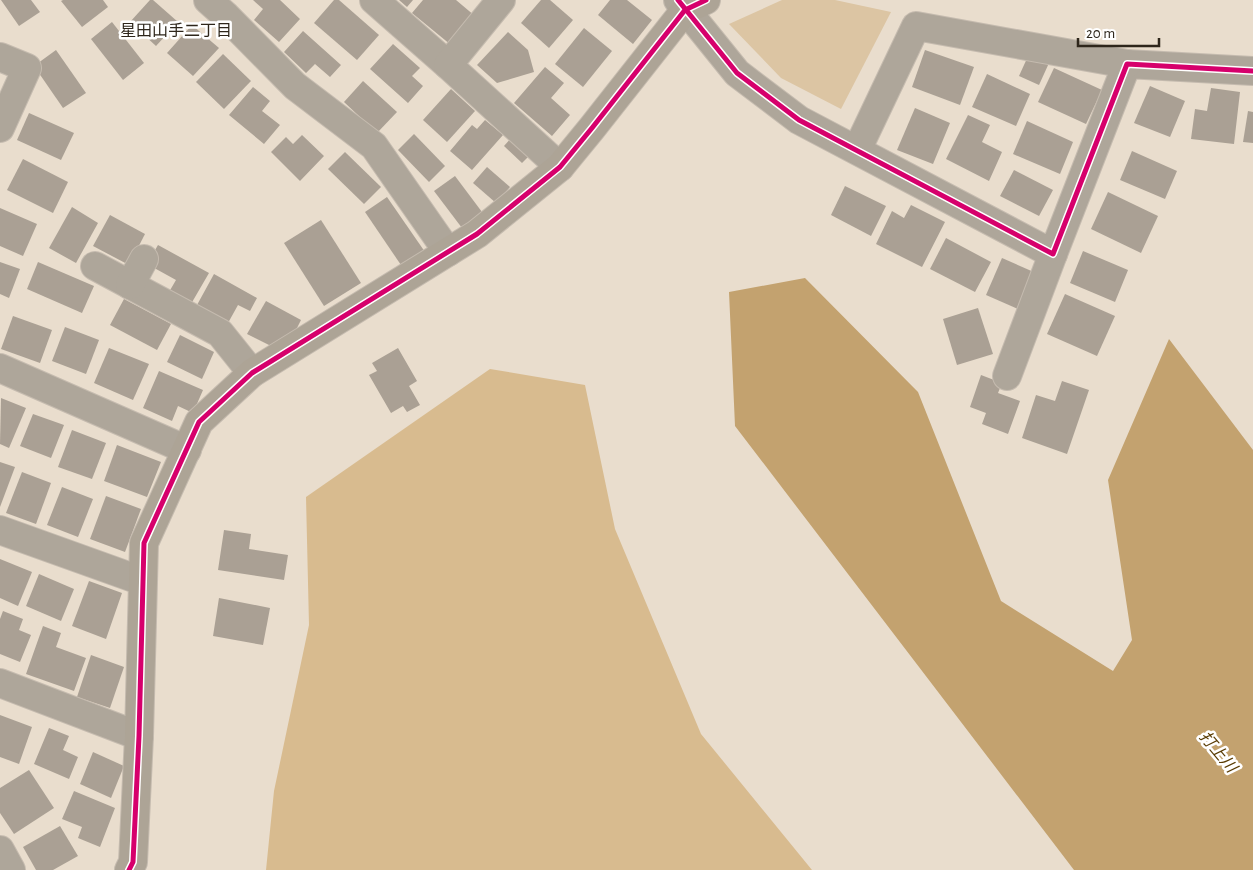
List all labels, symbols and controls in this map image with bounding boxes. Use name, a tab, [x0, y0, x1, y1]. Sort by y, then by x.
scale bar	[1078, 15, 1159, 47]
district label: 星田山手二丁目	[120, 22, 232, 39]
text: 20 m	[1086, 26, 1115, 41]
water label: 打上川	[1196, 728, 1242, 777]

